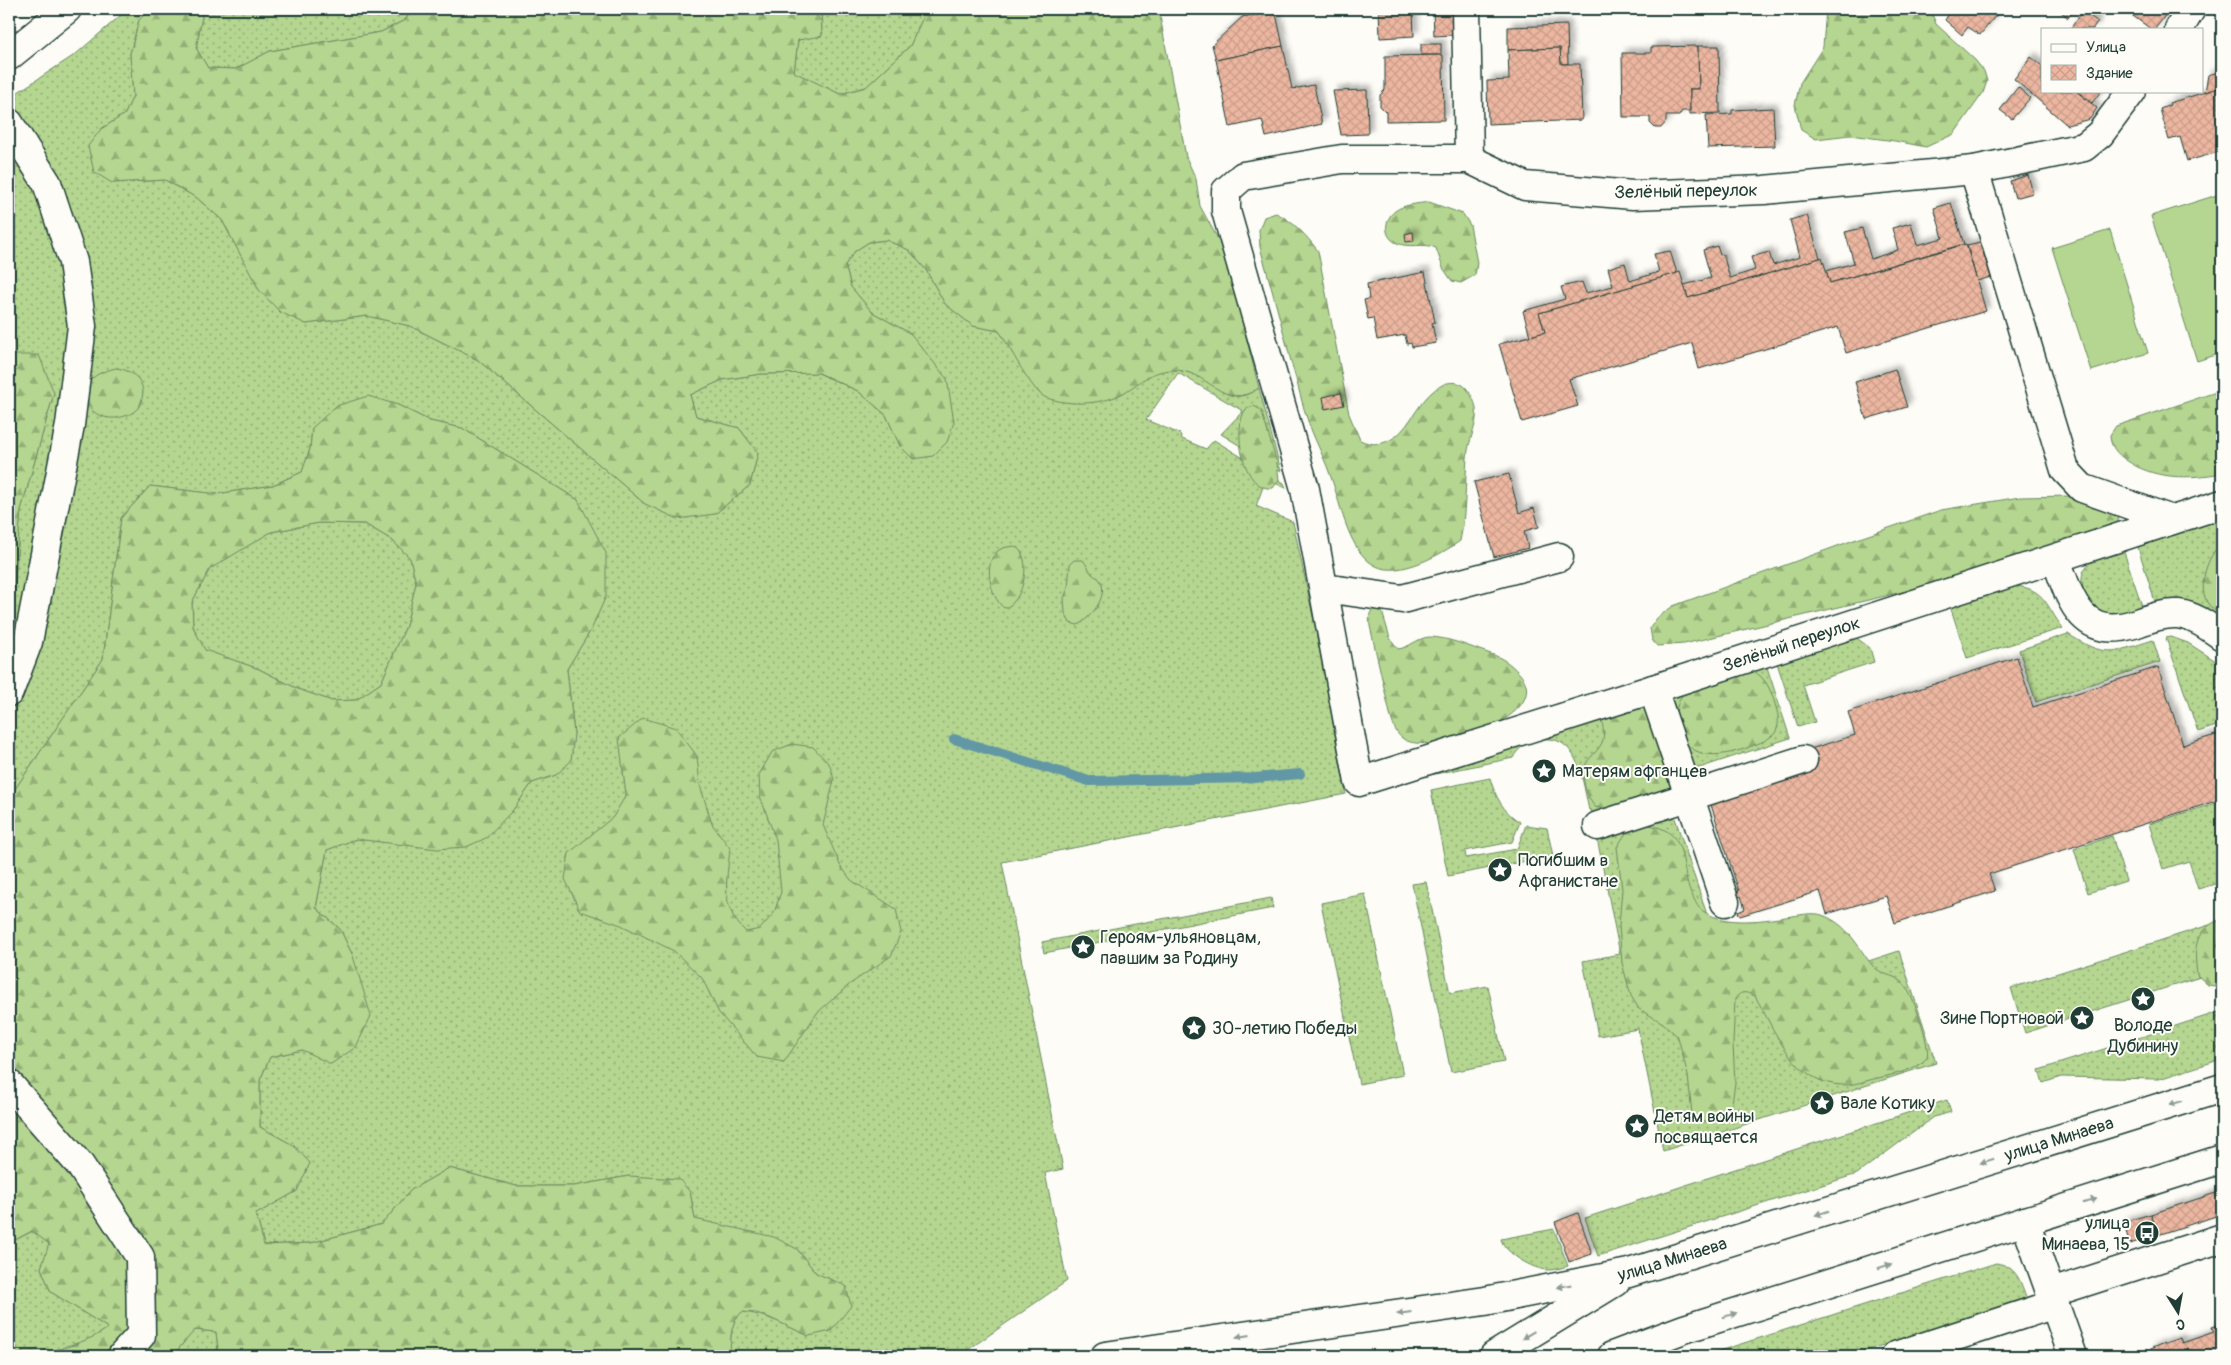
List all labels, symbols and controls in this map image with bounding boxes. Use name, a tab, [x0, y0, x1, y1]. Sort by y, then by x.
legend	[2041, 28, 2204, 92]
text: Улица	[2086, 38, 2126, 57]
text: Здание	[2086, 64, 2133, 83]
street label: Зелёный переулок	[1614, 179, 1758, 204]
street label: Зелёный переулок	[1720, 611, 1863, 678]
place icon: Матерям афганцев	[1531, 758, 1557, 784]
place label: Матерям афганцев	[1562, 760, 1708, 783]
place label: Погибшим в Афганистане	[1518, 849, 1618, 893]
place icon: Погибшим в Афганистане	[1487, 857, 1513, 883]
place label: Героям-ульяновцам, павшим за Родину	[1100, 926, 1261, 970]
place icon: Героям-ульяновцам, павшим за Родину	[1070, 934, 1096, 960]
place icon: Володе Дубинину	[2130, 986, 2156, 1012]
place icon: Зине Портновой	[2069, 1005, 2095, 1031]
place label: Зине Портновой	[1940, 1007, 2064, 1030]
place label: Володе Дубинину	[2107, 1014, 2179, 1058]
place icon: 30-летию Победы	[1181, 1015, 1207, 1041]
place label: 30-летию Победы	[1212, 1017, 1357, 1040]
place icon: Вале Котику	[1809, 1090, 1835, 1116]
place label: Вале Котику	[1840, 1092, 1935, 1115]
one-way arrow	[2168, 1099, 2183, 1107]
place label: Детям войны посвящается	[1653, 1105, 1758, 1149]
street label: улица Минаева	[2001, 1112, 2117, 1167]
place icon: Детям войны посвящается	[1624, 1113, 1650, 1139]
one-way arrow	[1980, 1158, 1995, 1166]
one-way arrow	[2083, 1196, 2098, 1204]
one-way arrow	[1815, 1209, 1830, 1217]
place label: улица Минаева, 15	[2042, 1212, 2130, 1256]
bus stop icon: улица Минаева, 15	[2134, 1220, 2160, 1246]
street label: улица Минаева	[1615, 1232, 1730, 1287]
one-way arrow	[1878, 1261, 1893, 1269]
one-way arrow	[1555, 1282, 1571, 1290]
north arrow	[2154, 1288, 2204, 1338]
one-way arrow	[1395, 1309, 1411, 1317]
one-way arrow	[1723, 1310, 1738, 1318]
text: С	[2174, 1315, 2186, 1334]
one-way arrow	[1521, 1331, 1534, 1340]
one-way arrow	[1234, 1333, 1250, 1341]

